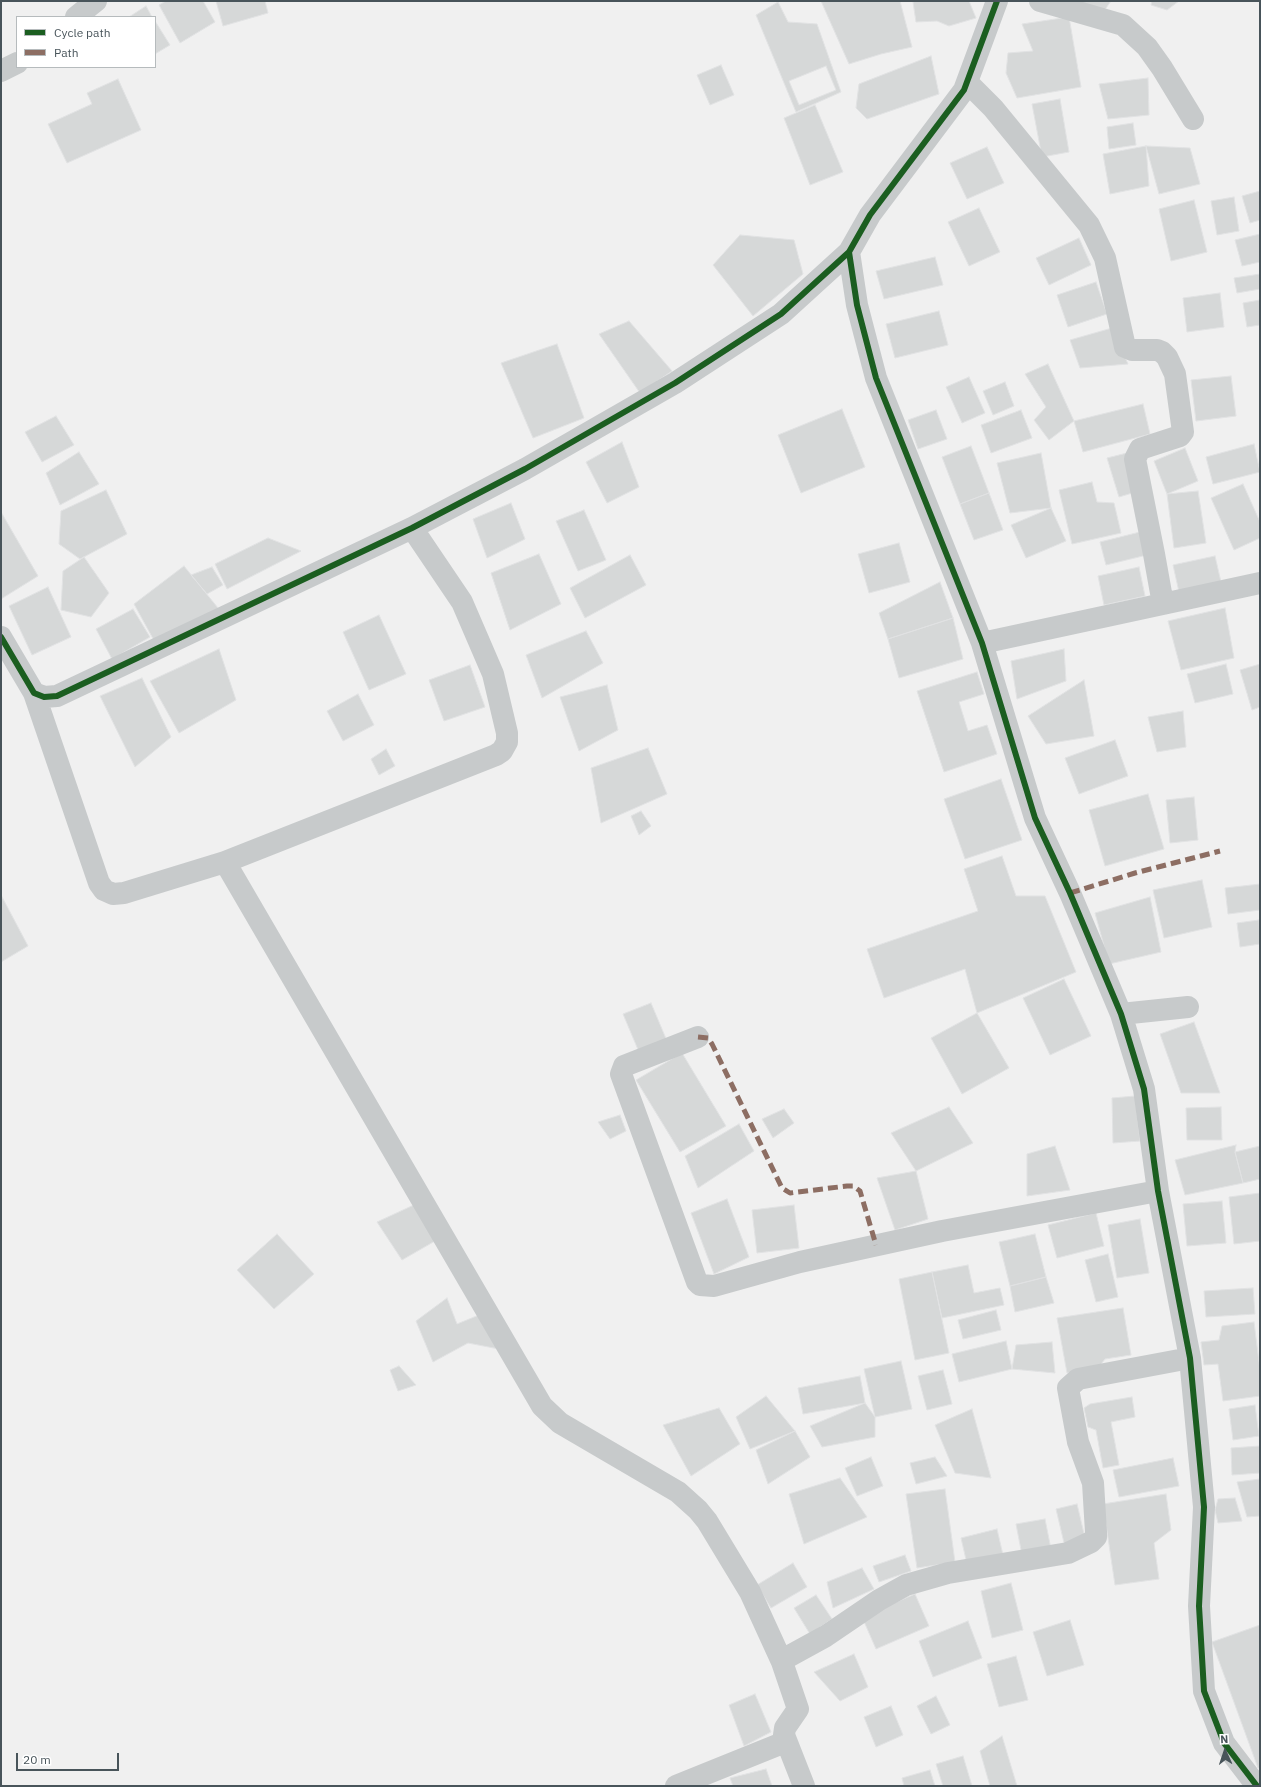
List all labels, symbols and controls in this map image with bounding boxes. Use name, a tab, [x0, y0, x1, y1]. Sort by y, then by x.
legend	[16, 16, 156, 68]
text: Cycle path	[54, 25, 111, 40]
text: Path	[54, 45, 79, 60]
north arrow	[1205, 1731, 1245, 1771]
text: N	[1220, 1732, 1229, 1746]
scale bar	[18, 1745, 121, 1771]
text: 20 m	[23, 1752, 51, 1767]

